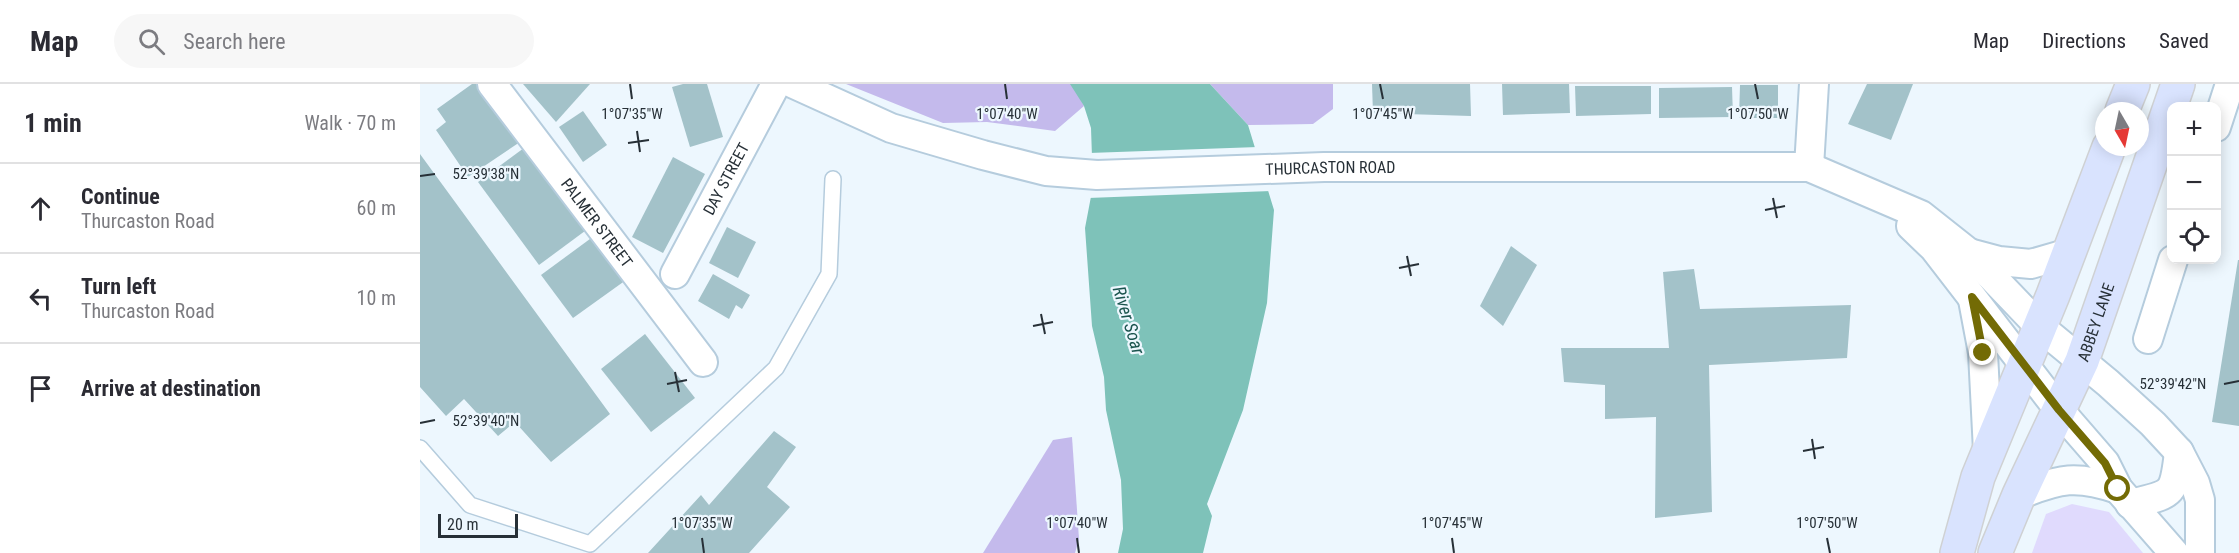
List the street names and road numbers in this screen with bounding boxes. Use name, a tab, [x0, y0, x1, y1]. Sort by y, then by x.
street label: DAY STREET	[699, 139, 753, 218]
street label: THURCASTON ROAD	[1265, 157, 1395, 179]
street label: PALMER STREET	[557, 174, 637, 271]
street label: ABBEY LANE	[2073, 280, 2118, 364]

